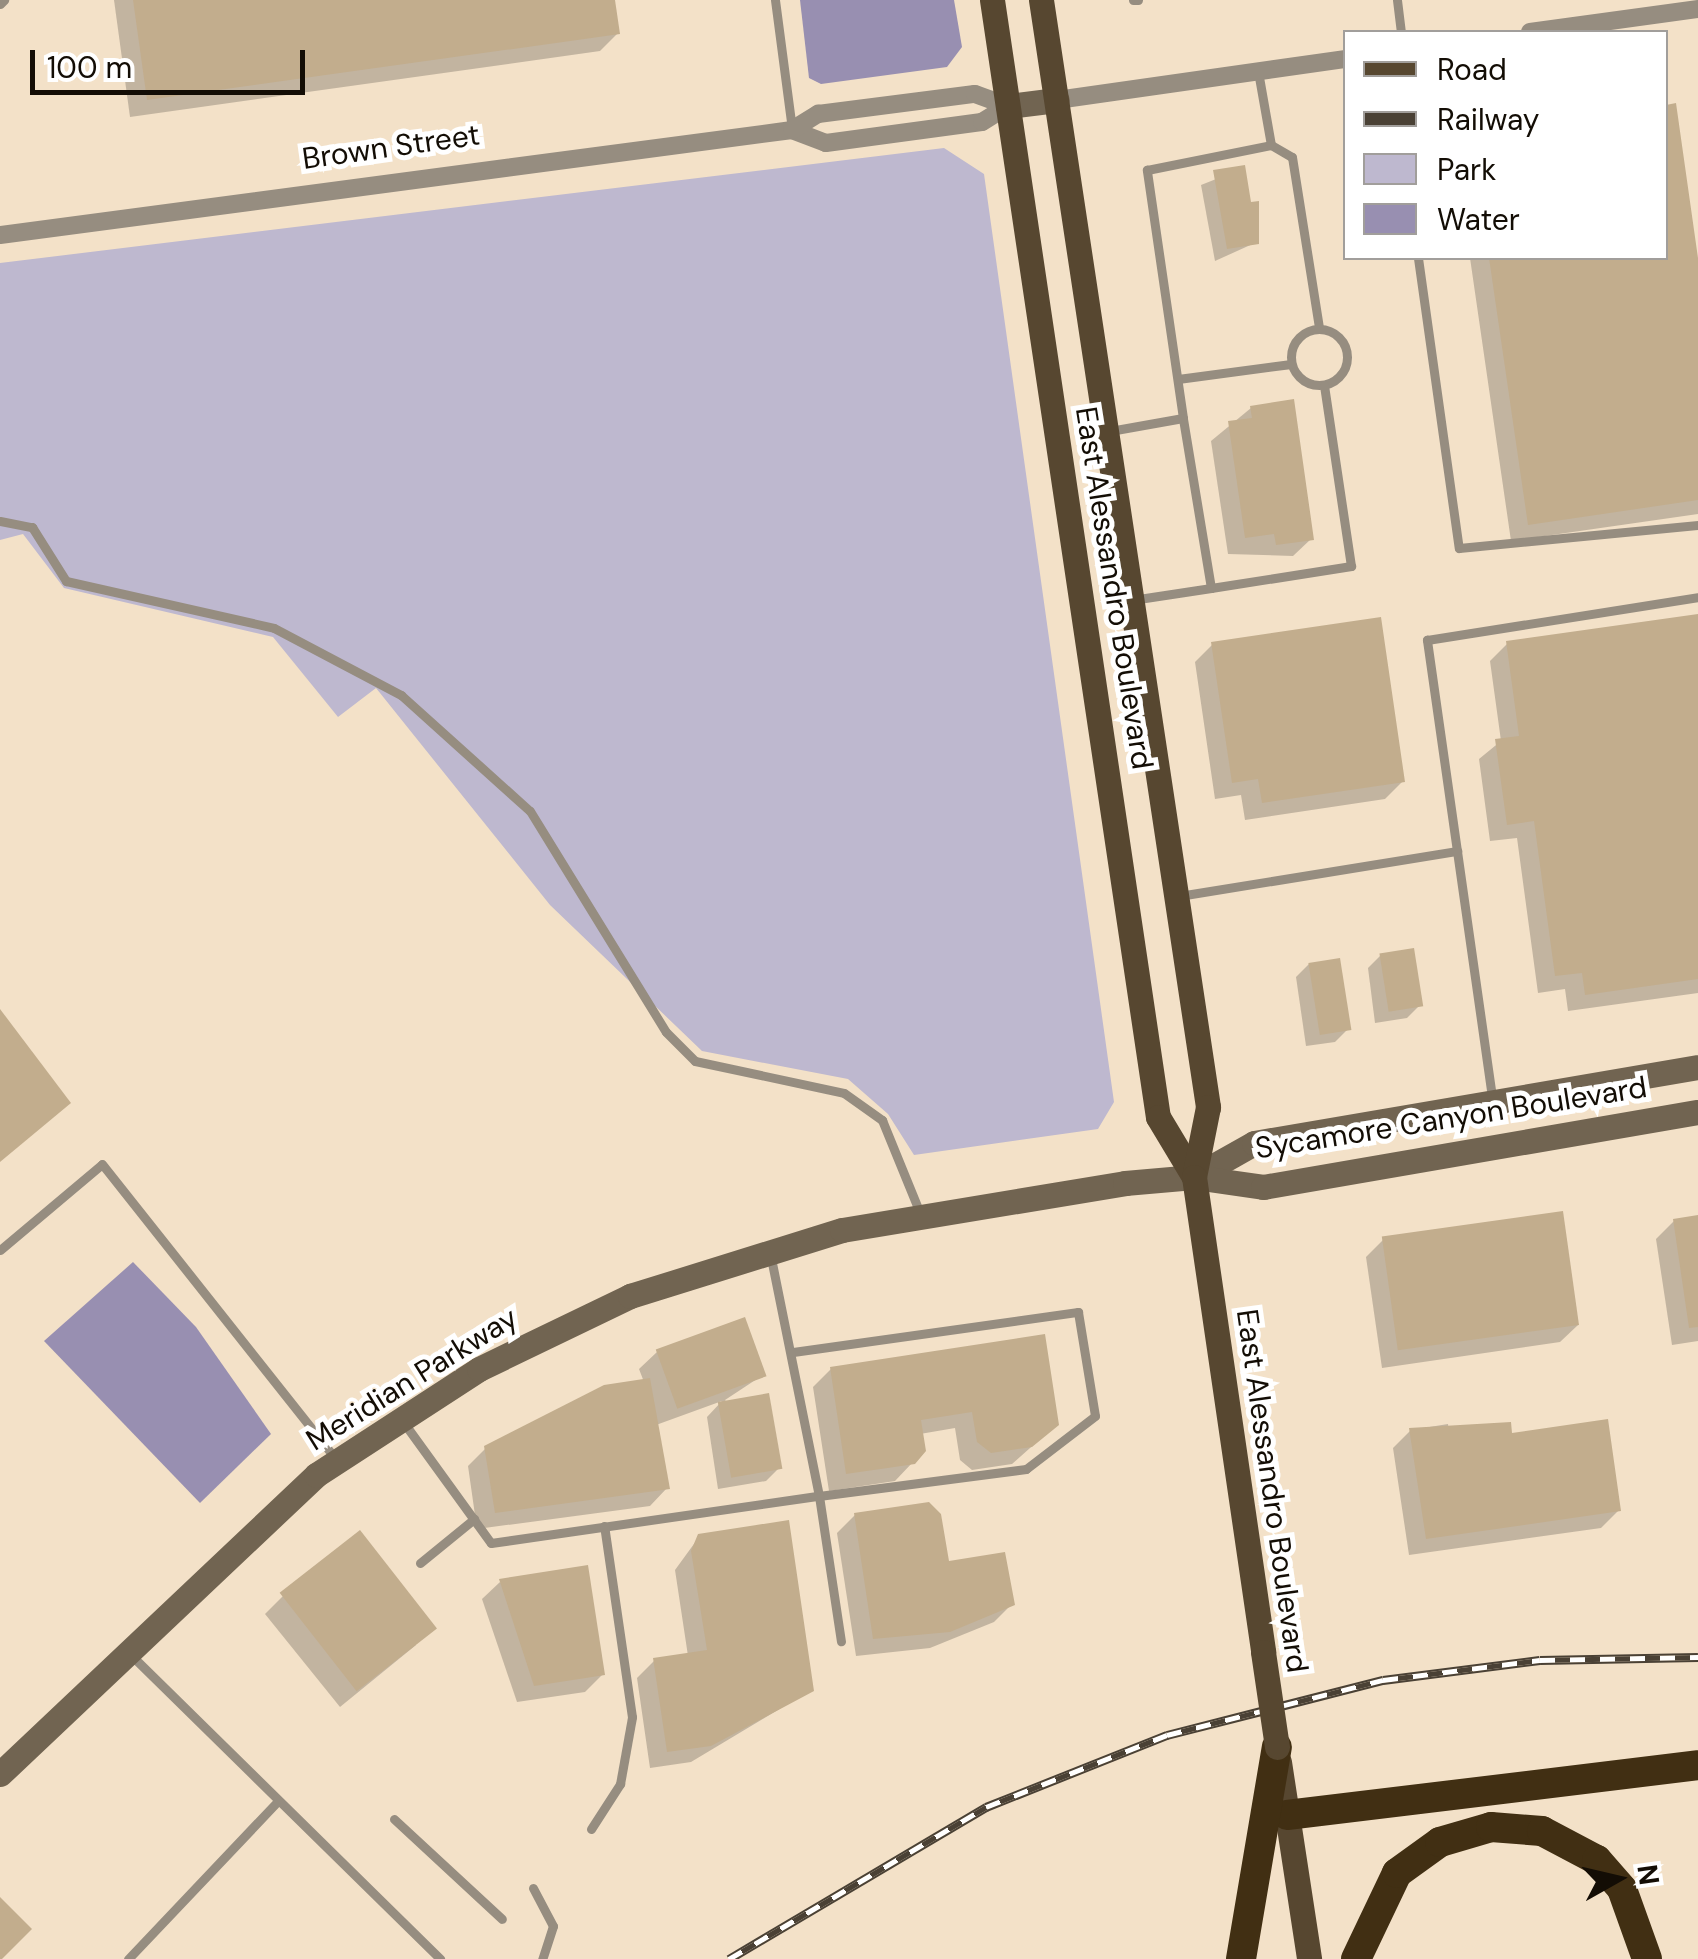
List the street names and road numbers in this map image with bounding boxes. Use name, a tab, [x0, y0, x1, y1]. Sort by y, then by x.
street label: Brown Street	[300, 117, 482, 177]
street label: East Alessandro Boulevard	[1068, 404, 1160, 772]
street label: Sycamore Canyon Boulevard	[1253, 1069, 1649, 1167]
street label: Meridian Parkway	[300, 1300, 524, 1458]
street label: East Alessandro Boulevard	[1229, 1307, 1315, 1675]

